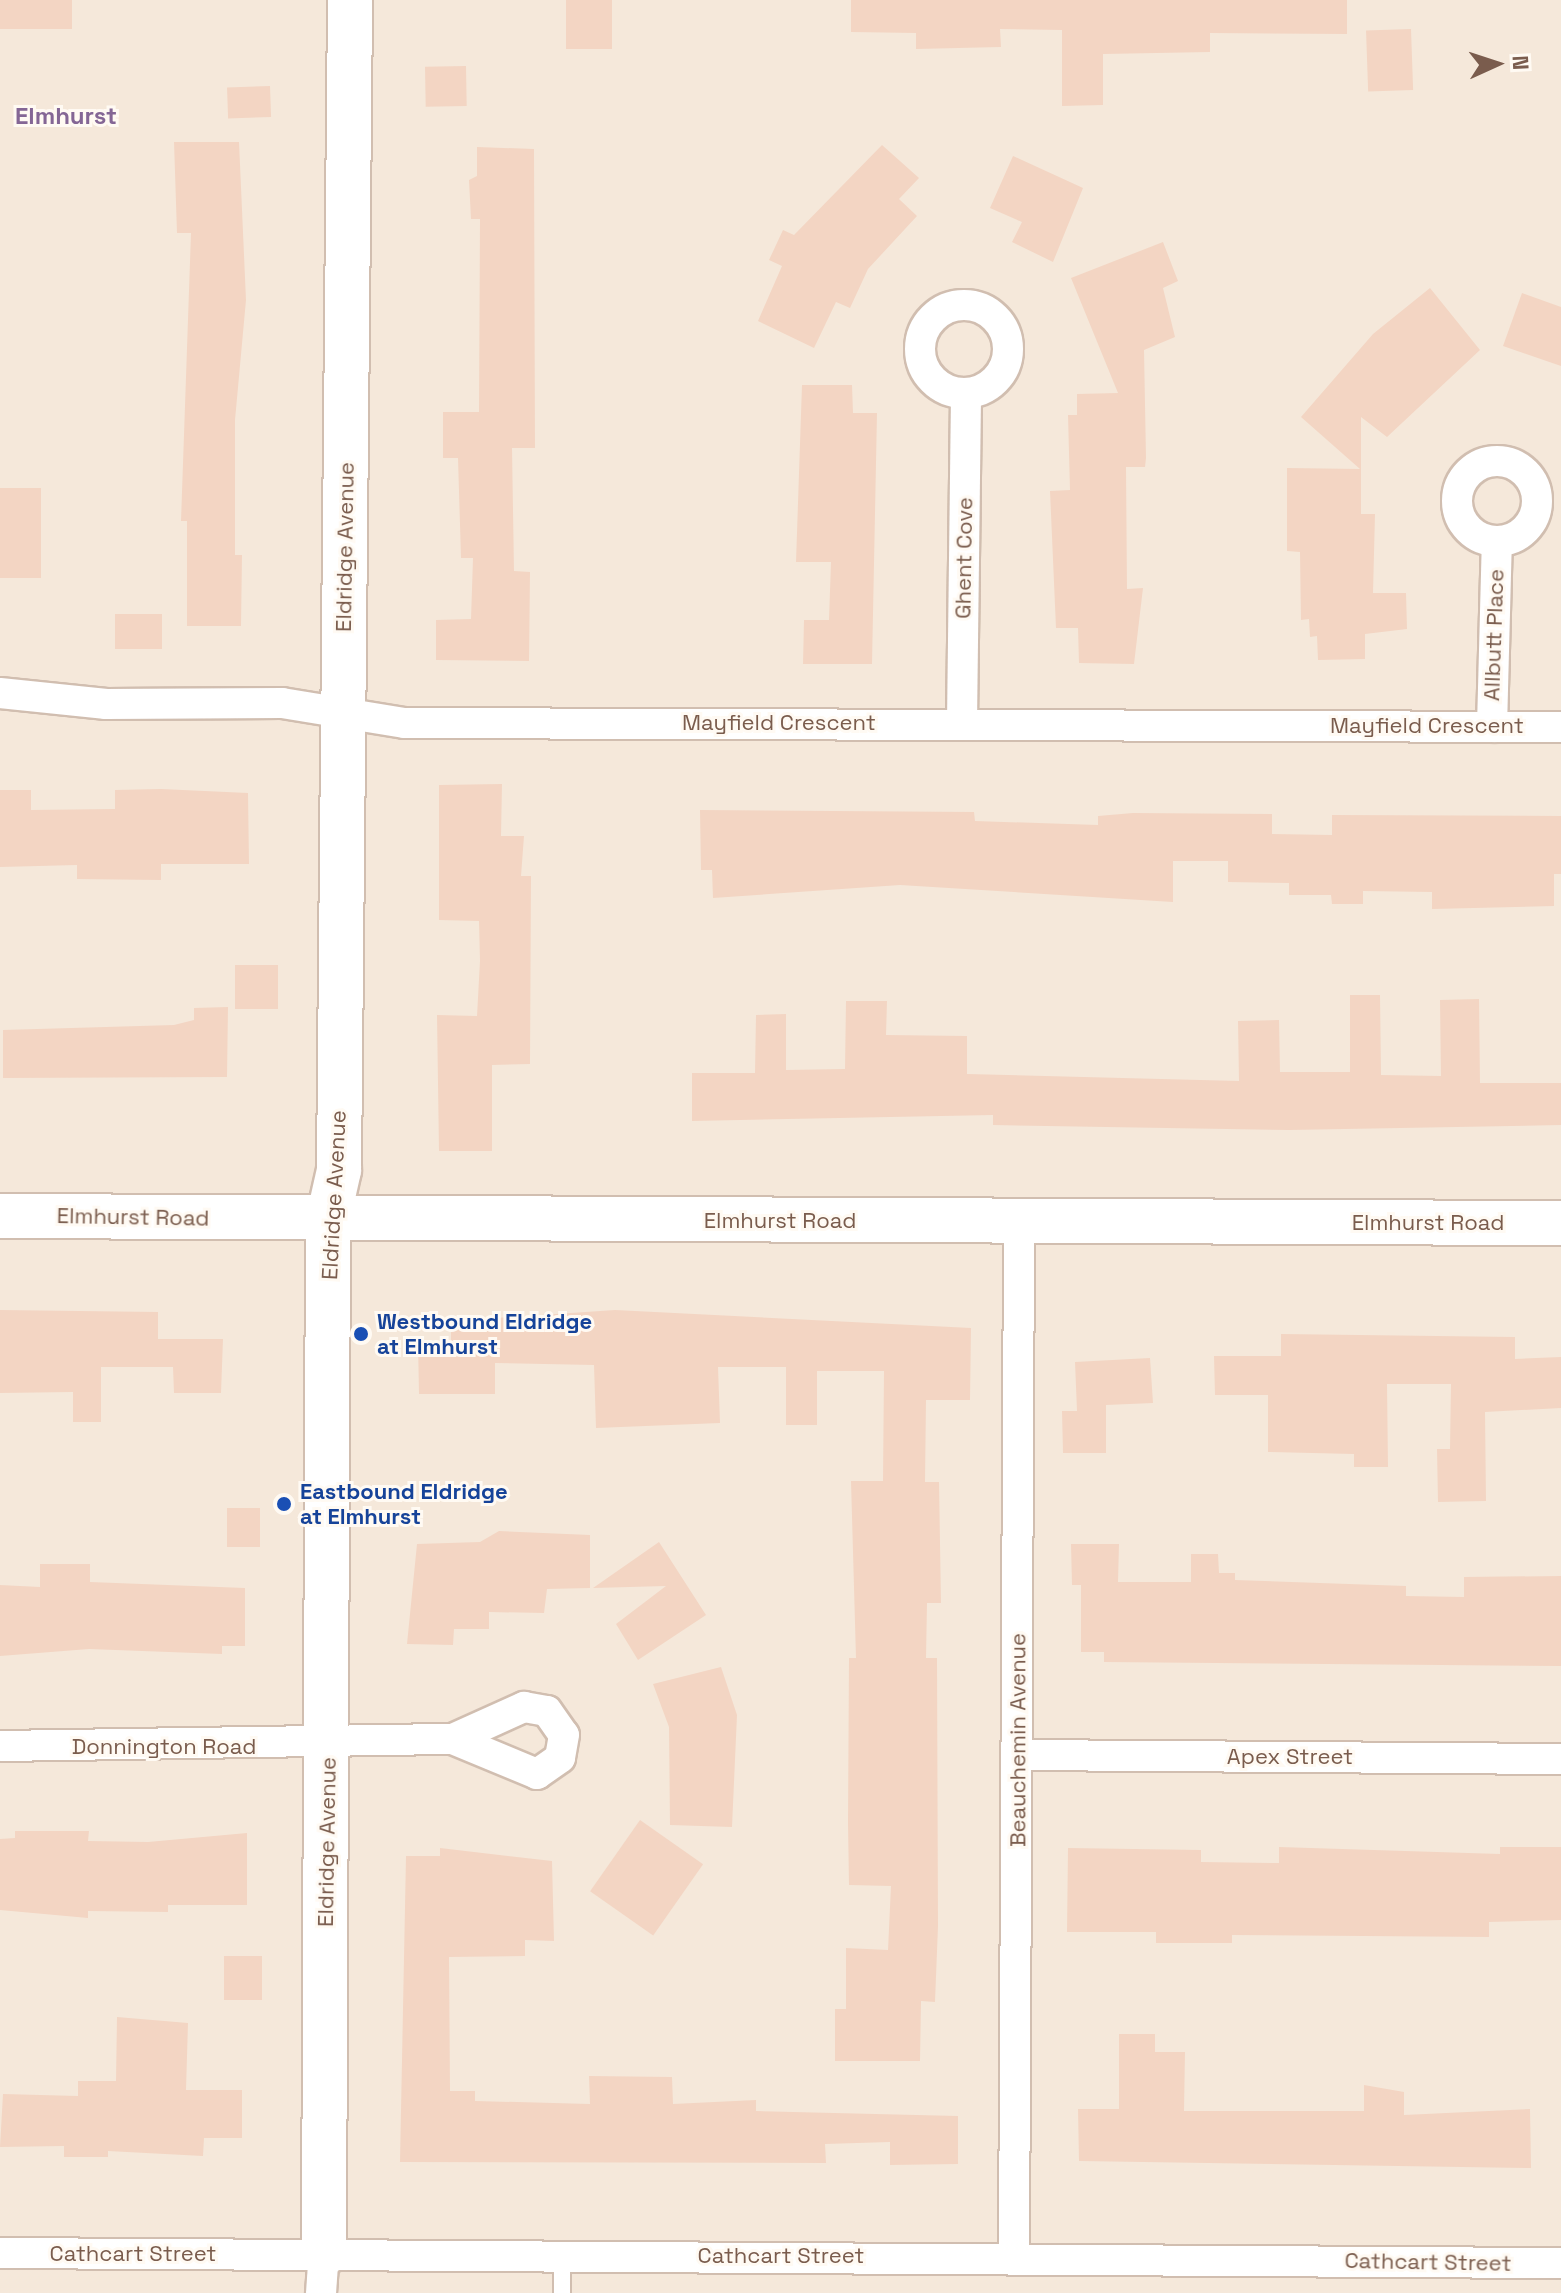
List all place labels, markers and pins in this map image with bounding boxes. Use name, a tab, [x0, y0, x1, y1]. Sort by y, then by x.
place label: Westbound Eldridge at Elmhurst	[377, 1308, 592, 1360]
marker: Westbound Eldridge at Elmhurst	[352, 1325, 370, 1343]
place label: Eastbound Eldridge at Elmhurst	[300, 1478, 508, 1530]
marker: Eastbound Eldridge at Elmhurst	[275, 1495, 293, 1513]

